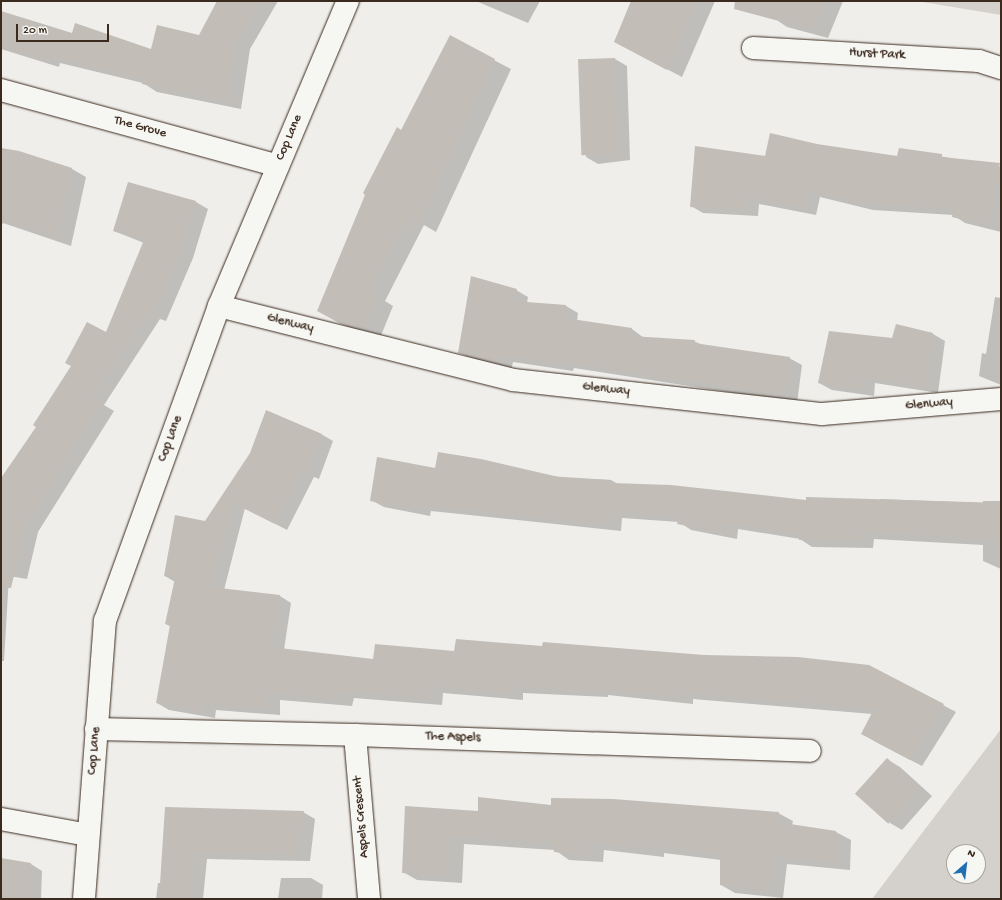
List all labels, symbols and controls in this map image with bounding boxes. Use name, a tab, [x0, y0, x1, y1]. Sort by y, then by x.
scale bar	[18, 16, 111, 42]
text: 20 m	[23, 24, 47, 38]
street label: Hurst Park	[849, 46, 905, 64]
street label: Cop Lane	[273, 113, 307, 163]
street label: The Grove	[112, 114, 168, 142]
street label: Glenway	[265, 311, 315, 337]
street label: Glenway	[581, 380, 631, 400]
street label: Glenway	[905, 395, 953, 415]
street label: Cop Lane	[155, 414, 187, 464]
street label: Cop Lane	[85, 726, 105, 776]
street label: The Aspels	[425, 729, 481, 747]
street label: Aspels Crescent	[351, 775, 373, 859]
north arrow	[946, 844, 986, 884]
text: N	[965, 847, 977, 861]

